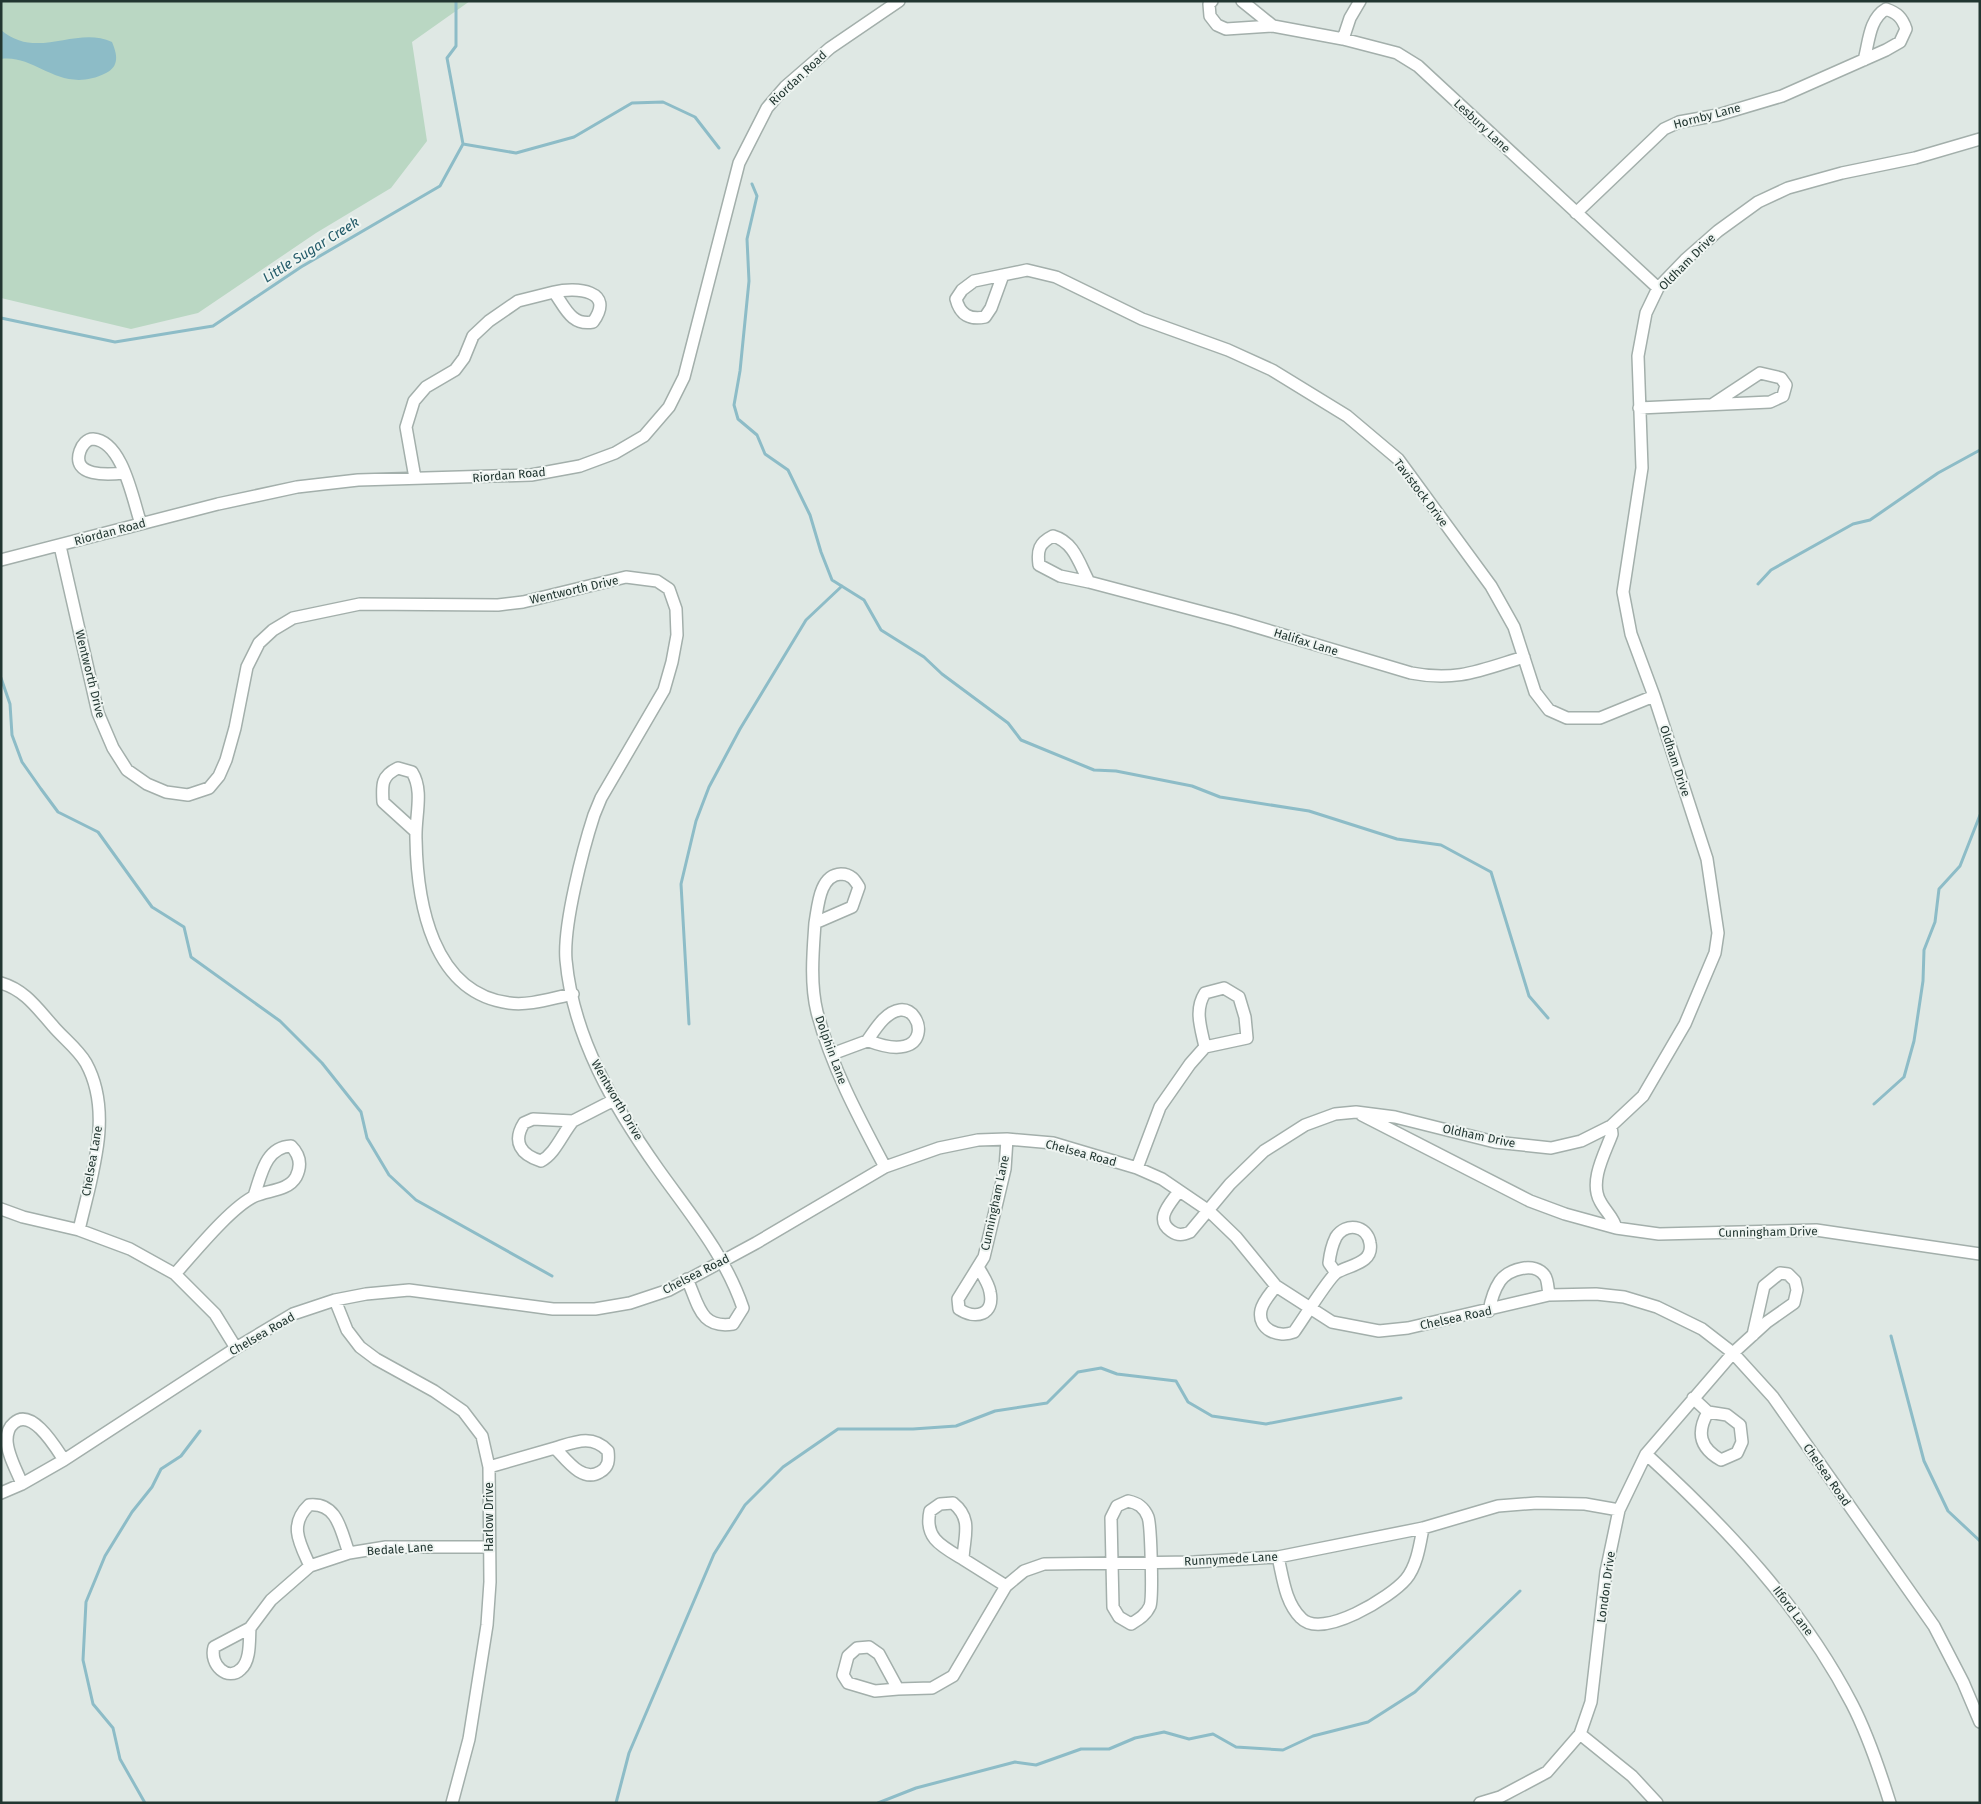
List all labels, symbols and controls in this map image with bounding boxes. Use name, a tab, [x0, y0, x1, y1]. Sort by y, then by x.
street label: Riordan Road	[766, 48, 830, 108]
street label: Lesbury Lane	[1451, 96, 1513, 156]
street label: Hornby Lane	[1672, 100, 1742, 132]
water label: Little Sugar Creek	[260, 213, 363, 287]
street label: Oldham Drive	[1656, 231, 1718, 293]
street label: Tavistock Drive	[1391, 456, 1451, 530]
street label: Riordan Road	[472, 465, 546, 485]
street label: Riordan Road	[73, 516, 147, 548]
street label: Wentworth Drive	[528, 573, 620, 607]
street label: Halifax Lane	[1272, 626, 1340, 658]
street label: Wentworth Drive	[72, 628, 108, 720]
street label: Oldham Drive	[1657, 724, 1693, 798]
street label: Dolphin Lane	[812, 1014, 850, 1086]
street label: Wentworth Drive	[588, 1057, 646, 1143]
street label: Oldham Drive	[1441, 1121, 1517, 1151]
street label: Chelsea Lane	[79, 1125, 105, 1197]
street label: Chelsea Road	[1044, 1137, 1118, 1169]
street label: Cunningham Lane	[978, 1154, 1012, 1252]
street label: Cunningham Drive	[1718, 1224, 1818, 1240]
street label: Chelsea Road	[660, 1251, 732, 1297]
street label: Chelsea Road	[1419, 1304, 1493, 1332]
street label: Chelsea Road	[227, 1310, 297, 1358]
street label: Chelsea Road	[1800, 1441, 1854, 1509]
street label: Harlow Drive	[482, 1482, 496, 1552]
street label: Bedale Lane	[366, 1540, 434, 1558]
street label: Runnymede Lane	[1184, 1550, 1278, 1568]
street label: London Drive	[1594, 1550, 1618, 1624]
street label: Ilford Lane	[1770, 1583, 1816, 1639]

